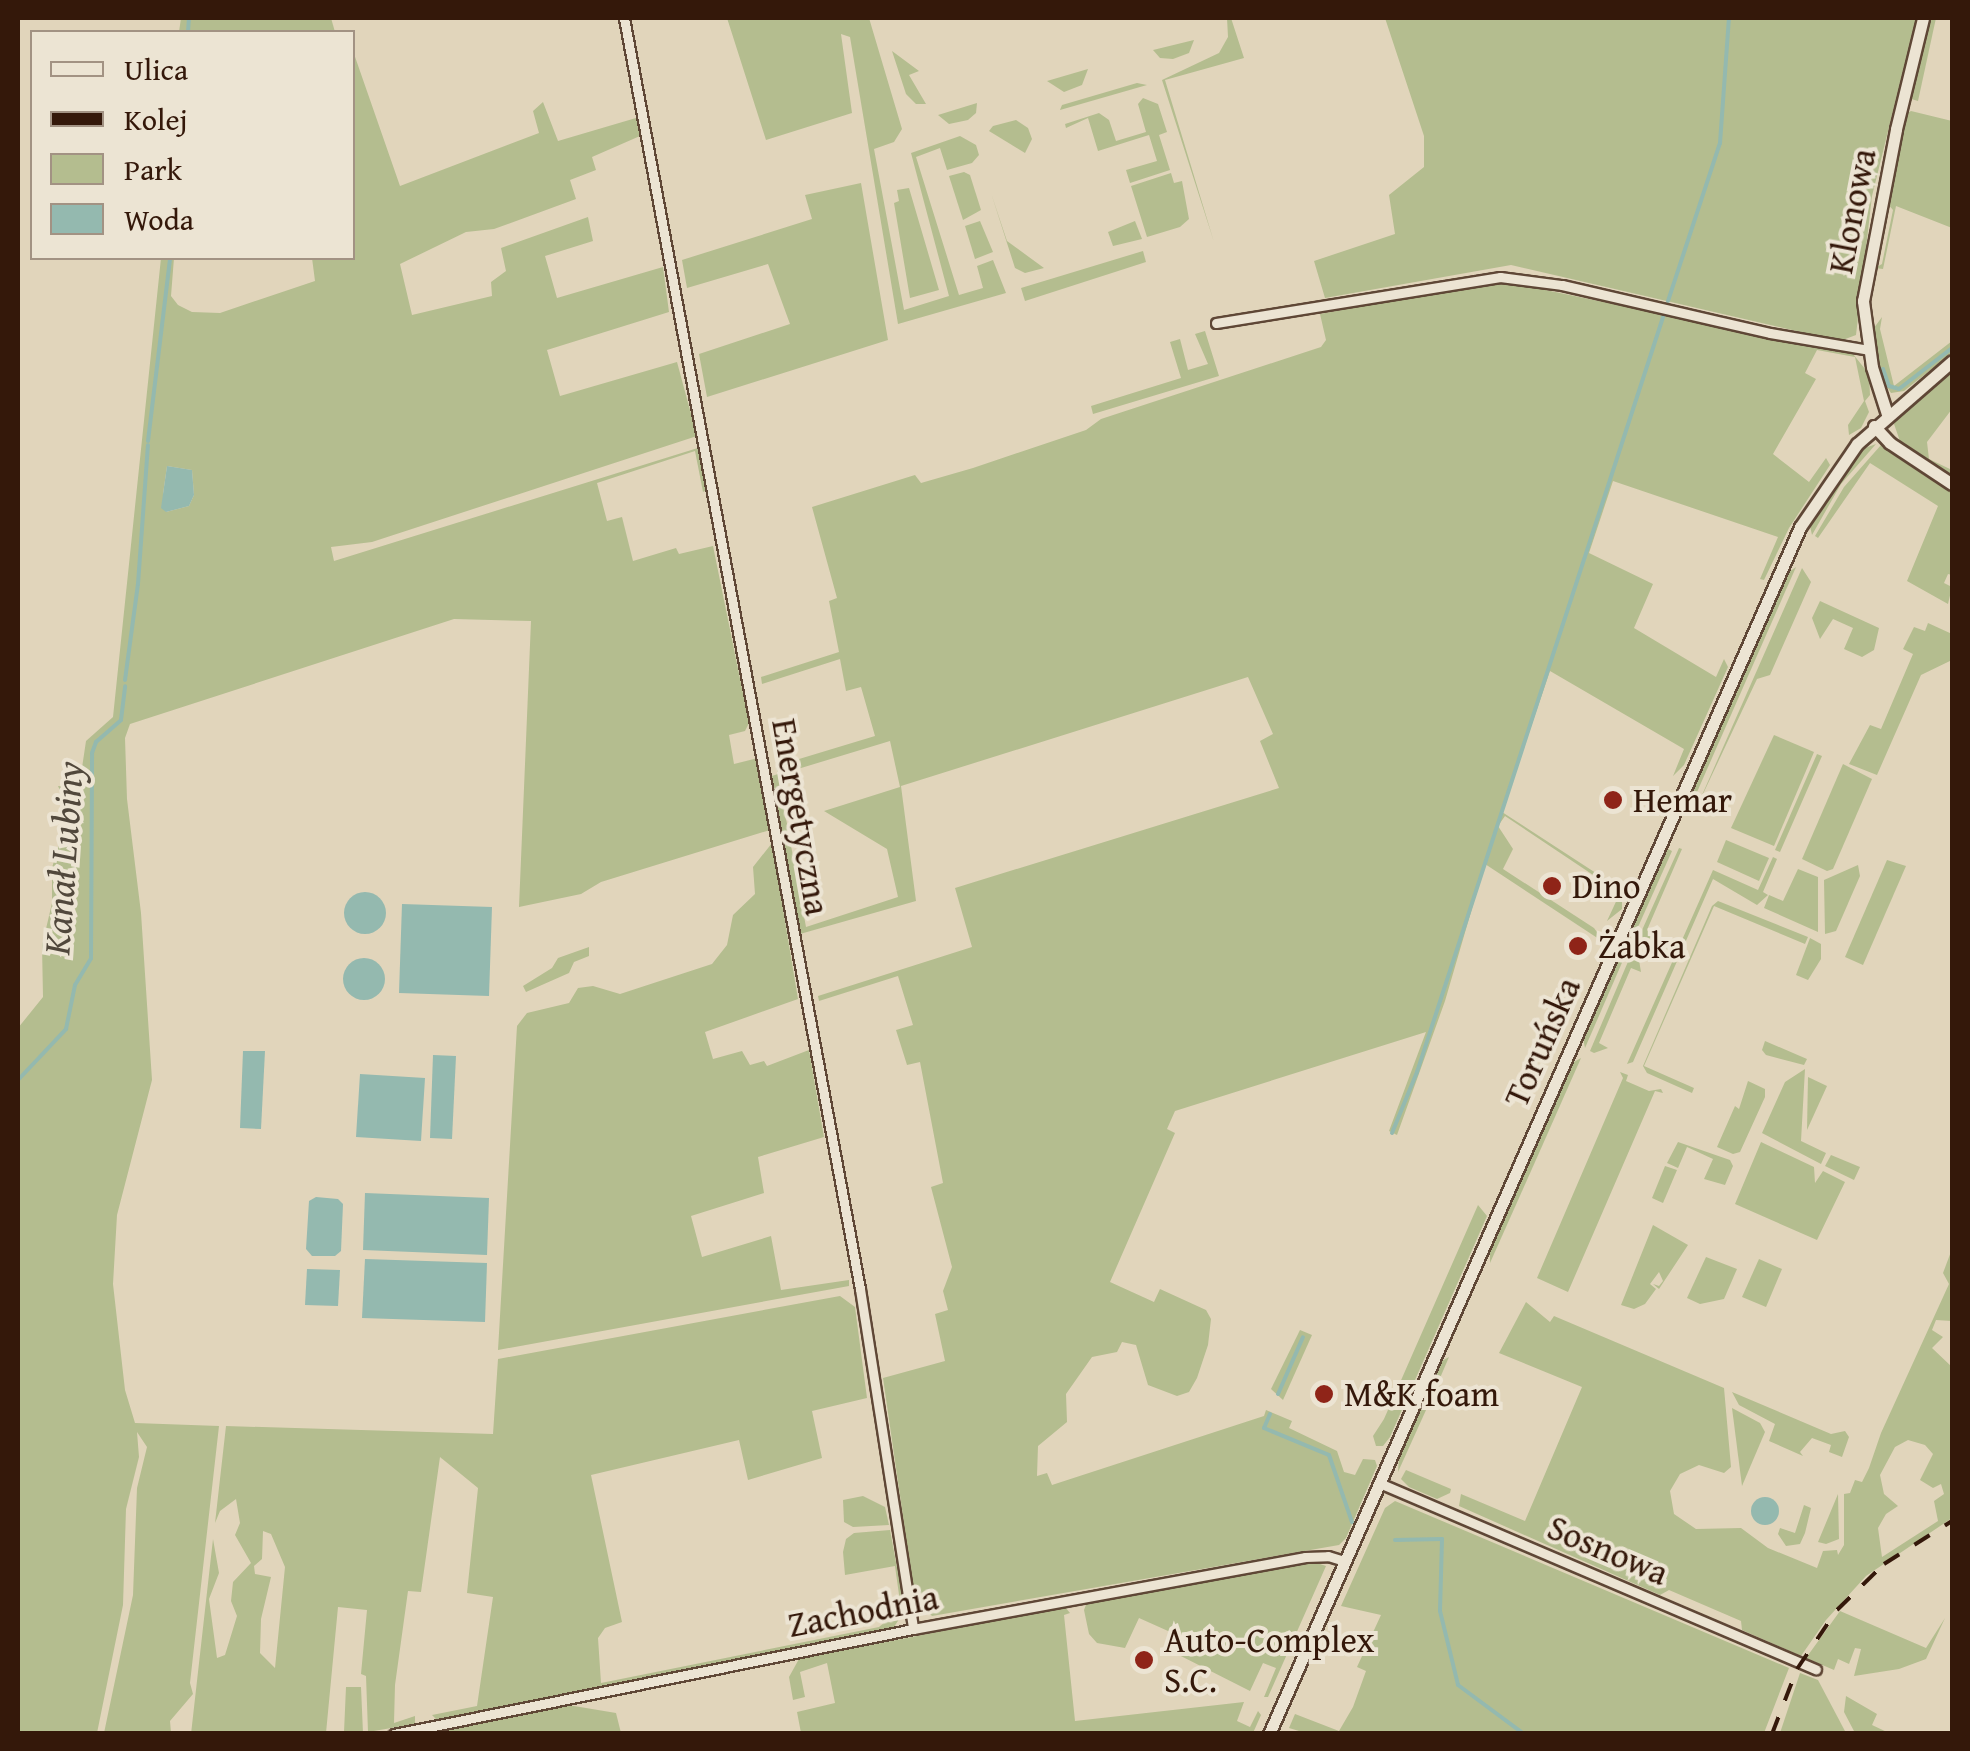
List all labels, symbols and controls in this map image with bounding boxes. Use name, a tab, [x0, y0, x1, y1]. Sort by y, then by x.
legend	[30, 30, 355, 260]
text: Ulica	[124, 47, 188, 91]
text: Kolej	[124, 97, 188, 141]
street label: Klonowa	[1819, 145, 1885, 277]
text: Park	[124, 147, 182, 191]
text: Woda	[124, 197, 194, 241]
street label: Energetyczna	[763, 715, 839, 919]
water label: Kanał Lubiny	[33, 760, 93, 956]
place label: Hemar	[1633, 779, 1732, 821]
marker: Hemar	[1602, 789, 1624, 811]
place label: Dino	[1572, 865, 1641, 907]
marker: Dino	[1541, 875, 1563, 897]
place label: Żabka	[1598, 925, 1686, 967]
marker: Żabka	[1567, 935, 1589, 957]
street label: Toruńska	[1495, 971, 1589, 1113]
place label: M&K foam	[1344, 1373, 1499, 1415]
marker: M&K foam	[1313, 1383, 1335, 1405]
street label: Sosnowa	[1541, 1506, 1675, 1594]
street label: Zachodnia	[784, 1576, 942, 1646]
place label: Auto-Complex S.C.	[1164, 1619, 1374, 1701]
marker: Auto-Complex S.C.	[1133, 1649, 1155, 1671]

